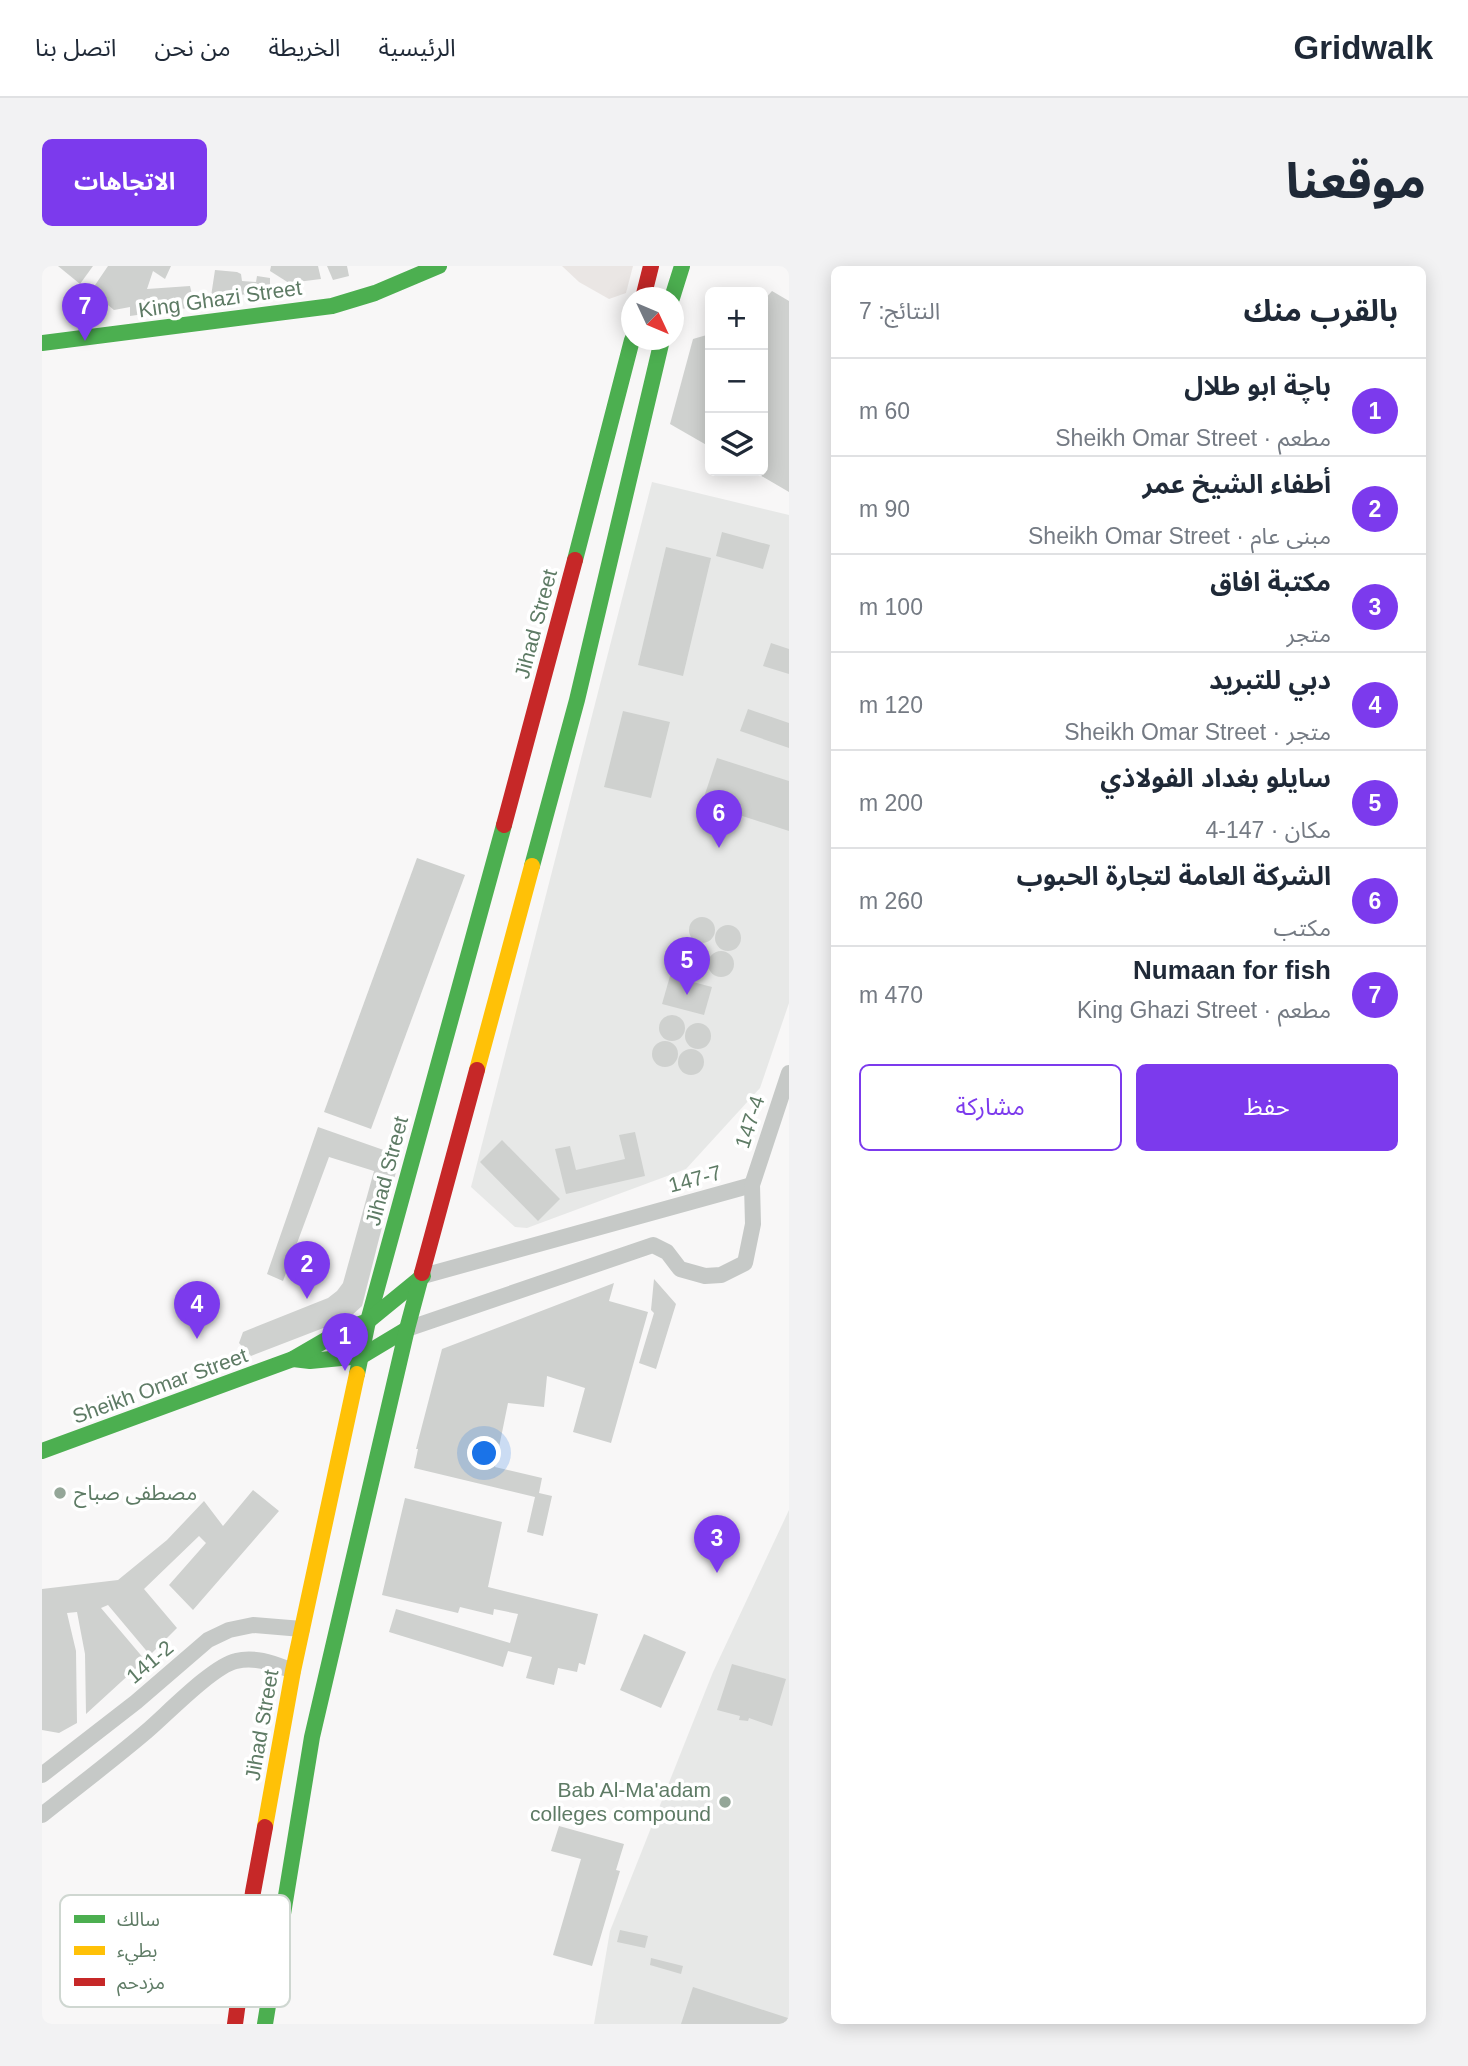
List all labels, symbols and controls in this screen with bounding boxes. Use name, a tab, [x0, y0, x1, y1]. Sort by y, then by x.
text: Gridwalk	[1294, 29, 1433, 66]
text: اتصل بنا	[35, 34, 117, 61]
text: من نحن	[155, 34, 231, 61]
text: الخريطة	[269, 34, 341, 61]
text: الرئيسية	[379, 34, 456, 61]
button: الاتجاهات	[42, 139, 207, 226]
text: موقعنا	[1286, 154, 1426, 208]
street label: King Ghazi Street	[137, 276, 303, 321]
pin: 7	[62, 283, 108, 341]
north arrow	[621, 287, 684, 350]
map controls	[705, 287, 768, 476]
button: +	[705, 287, 768, 350]
text: بالقرب منك	[1243, 294, 1398, 327]
text: النتائج: 7	[859, 298, 940, 324]
button: −	[705, 350, 768, 413]
text: باچة ابو طلال	[1184, 371, 1331, 401]
text: 60 m	[859, 398, 910, 424]
text: 1	[1369, 398, 1381, 424]
button: layers	[705, 413, 768, 476]
text: مطعم · Sheikh Omar Street	[1055, 425, 1331, 451]
text: أطفاء الشيخ عمر	[1143, 469, 1331, 499]
text: 90 m	[859, 496, 910, 522]
text: 2	[1369, 496, 1381, 522]
text: مبنى عام · Sheikh Omar Street	[1028, 523, 1331, 549]
street label: Jihad Street	[510, 567, 561, 681]
text: مكتبة افاق	[1210, 567, 1331, 597]
text: 100 m	[859, 594, 923, 620]
text: 3	[1369, 594, 1381, 620]
text: متجر	[1287, 621, 1331, 647]
text: دبي للتبريد	[1209, 665, 1331, 695]
text: 120 m	[859, 692, 923, 718]
text: 4	[1369, 692, 1381, 718]
text: متجر · Sheikh Omar Street	[1064, 719, 1331, 745]
text: سايلو بغداد الفولاذي	[1100, 763, 1331, 793]
pin: 6	[696, 790, 742, 848]
text: 200 m	[859, 790, 923, 816]
text: 5	[1369, 790, 1381, 816]
text: مكان · 147-4	[1206, 817, 1331, 843]
text: الشركة العامة لتجارة الحبوب	[1017, 861, 1331, 891]
text: 260 m	[859, 888, 923, 914]
text: 6	[1369, 888, 1381, 914]
text: مكتب	[1274, 915, 1331, 941]
pin: 5	[664, 937, 710, 995]
text: Numaan for fish	[1133, 955, 1331, 985]
text: 470 m	[859, 982, 923, 1008]
text: 7	[1369, 982, 1381, 1008]
text: مطعم · King Ghazi Street	[1077, 997, 1331, 1023]
button: مشاركة	[859, 1064, 1122, 1151]
button: حفظ	[1136, 1064, 1398, 1151]
street label: 147-4	[730, 1092, 769, 1151]
street label: Jihad Street	[361, 1114, 412, 1228]
street label: 147-7	[666, 1160, 724, 1197]
pin: 2	[284, 1241, 330, 1299]
pin: 4	[174, 1281, 220, 1339]
pin: 1	[322, 1313, 368, 1371]
street label: Sheikh Omar Street	[69, 1343, 251, 1428]
your location	[467, 1436, 501, 1470]
place label: مصطفى صباح	[74, 1481, 197, 1508]
marker: مصطفى صباح	[52, 1485, 68, 1501]
pin: 3	[694, 1515, 740, 1573]
street label: 141-2	[122, 1636, 178, 1688]
street label: Jihad Street	[240, 1668, 283, 1782]
place label: Bab Al-Ma'adam colleges compound	[530, 1778, 711, 1825]
marker: Bab Al-Ma'adam colleges compound	[717, 1794, 733, 1810]
legend	[60, 1895, 290, 2007]
text: سالك	[117, 1909, 160, 1930]
text: بطيء	[117, 1940, 157, 1965]
text: مزدحم	[117, 1972, 165, 1997]

